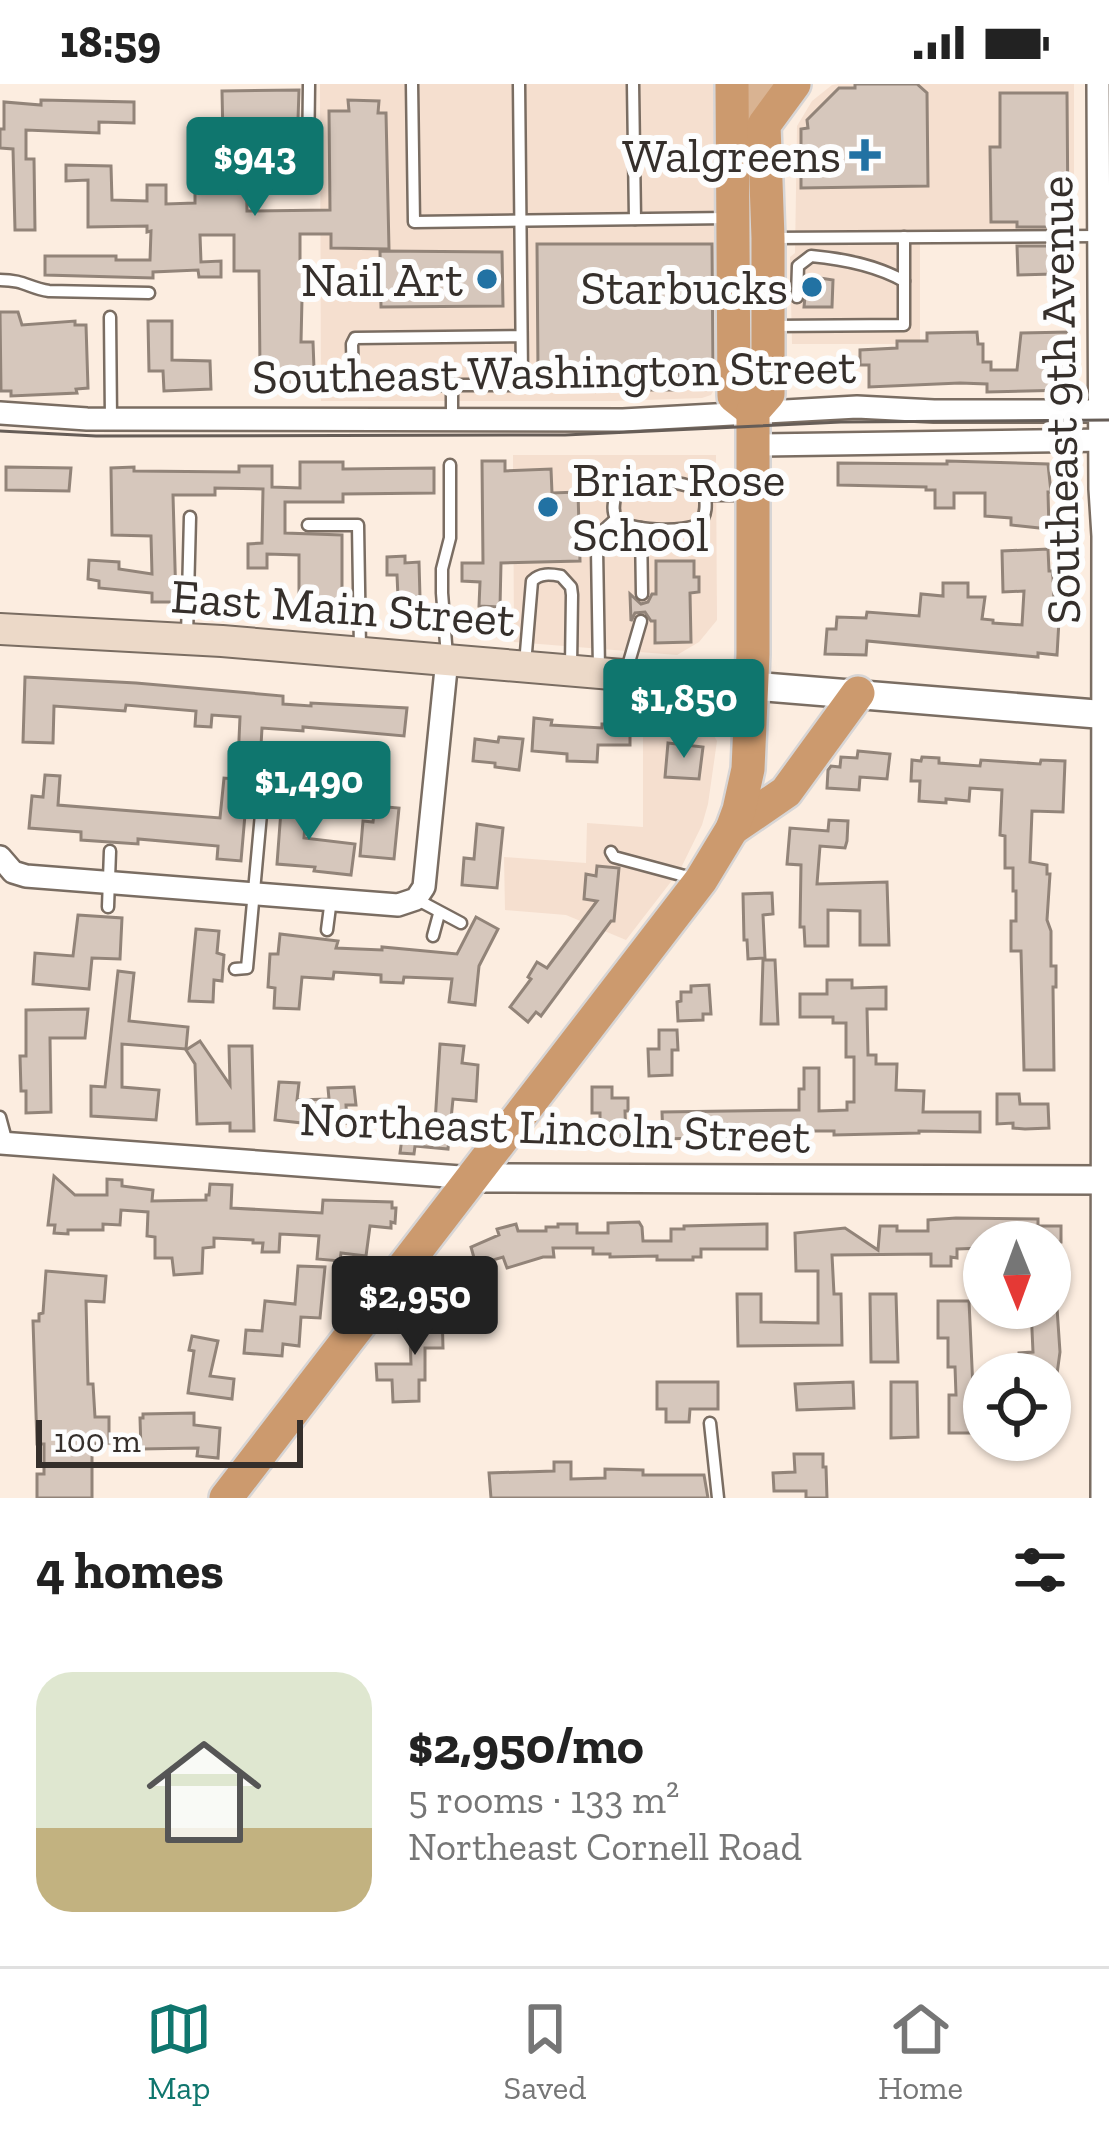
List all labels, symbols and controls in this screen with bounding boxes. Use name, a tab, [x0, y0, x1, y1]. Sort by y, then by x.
text: 18:59	[60, 15, 161, 69]
pin: $943	[184, 117, 326, 219]
place label: Walgreens	[622, 127, 841, 184]
text: $943	[213, 132, 297, 179]
marker: Walgreens	[852, 142, 878, 168]
street label: Southeast 9th Avenue	[1027, 175, 1092, 625]
place label: Nail Art	[301, 251, 463, 308]
place label: Starbucks	[581, 259, 788, 316]
marker: Nail Art	[474, 266, 500, 292]
marker: Starbucks	[799, 274, 825, 300]
street label: Southeast Washington Street	[252, 338, 857, 405]
place label: Briar Rose School	[572, 451, 785, 563]
marker: Briar Rose School	[535, 494, 561, 520]
street label: East Main Street	[169, 567, 517, 648]
pin: $1,850	[586, 659, 782, 761]
text: $1,850	[630, 674, 738, 721]
pin: $1,490	[211, 741, 407, 843]
text: $1,490	[254, 756, 364, 803]
street label: Northeast Lincoln Street	[299, 1090, 811, 1165]
north arrow	[963, 1221, 1071, 1329]
map controls	[963, 1221, 1071, 1461]
pin: $2,950	[317, 1256, 513, 1358]
text: $2,950	[359, 1271, 471, 1318]
button: locate	[963, 1353, 1071, 1461]
scale bar	[36, 1414, 303, 1467]
text: 100 m	[54, 1421, 141, 1460]
icon: filters	[1007, 1537, 1073, 1603]
text: 4 homes	[36, 1540, 224, 1601]
text: $2,950/mo	[408, 1715, 644, 1776]
icon: home	[132, 1720, 276, 1864]
text: 5 rooms · 133 m²	[408, 1776, 679, 1823]
text: Northeast Cornell Road	[408, 1823, 802, 1870]
tab: Map	[146, 1996, 212, 2107]
tab: Saved	[504, 1996, 586, 2107]
tab: Home	[878, 1996, 963, 2107]

